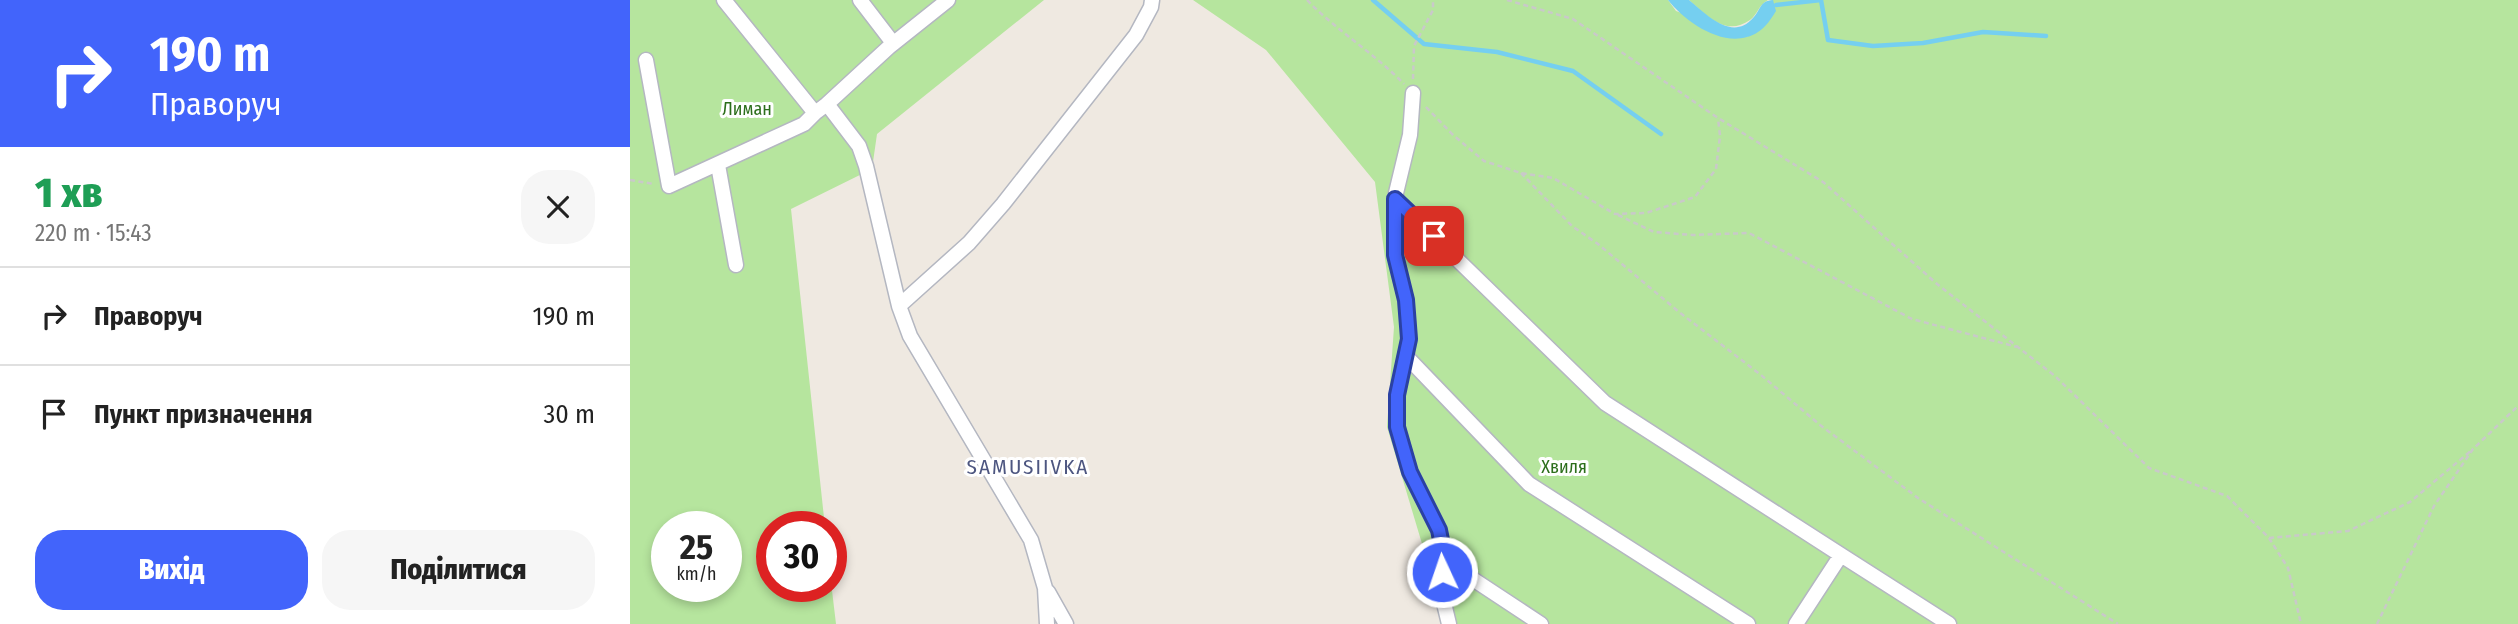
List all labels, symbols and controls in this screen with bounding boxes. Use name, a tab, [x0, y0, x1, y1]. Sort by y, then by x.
text: 190 m	[150, 25, 270, 84]
icon: right	[35, 28, 126, 119]
text: Праворуч	[150, 85, 282, 123]
park label: Лиман	[722, 98, 772, 120]
text: 1 хв	[35, 168, 103, 218]
button: close	[521, 170, 595, 244]
pin	[1404, 206, 1464, 266]
icon: arrive	[1415, 217, 1453, 255]
text: 220 m · 15:43	[35, 219, 152, 247]
icon: right	[35, 297, 73, 335]
text: Праворуч	[94, 301, 203, 332]
text: 190 m	[533, 301, 595, 332]
icon: arrive	[35, 395, 73, 433]
text: Пункт призначення	[94, 399, 313, 430]
text: 30 m	[544, 399, 595, 430]
district label: SAMUSIIVKA	[967, 454, 1089, 480]
park label: Хвиля	[1541, 456, 1587, 478]
speed limit sign: 30	[756, 511, 847, 602]
text: 25	[680, 526, 713, 568]
button: Вихід	[35, 530, 308, 610]
button: Поділитися	[322, 530, 595, 610]
position arrow	[1405, 535, 1479, 609]
text: km/h	[676, 563, 717, 585]

